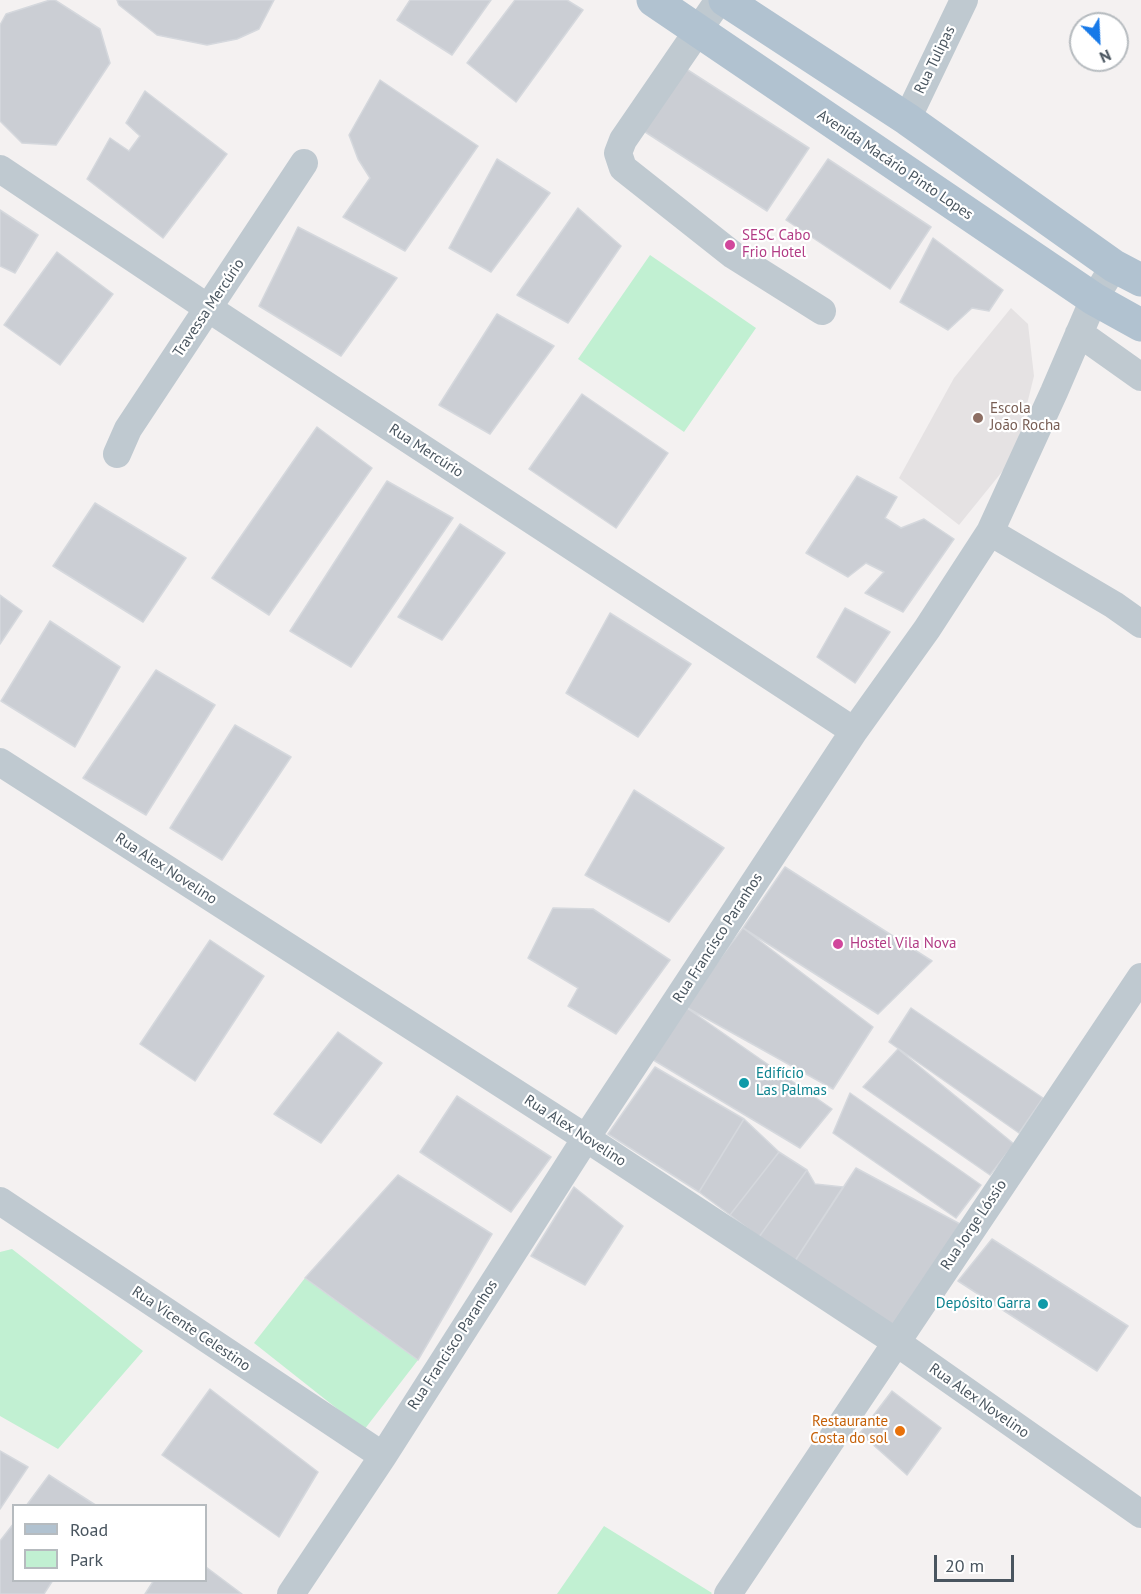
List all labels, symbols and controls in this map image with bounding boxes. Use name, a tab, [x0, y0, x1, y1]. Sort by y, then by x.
north arrow	[1069, 12, 1129, 72]
street label: Rua Tulipas	[911, 23, 959, 97]
text: N	[1097, 45, 1114, 68]
street label: Avenida Macário Pinto Lopes	[814, 106, 976, 224]
place label: SESC Cabo Frio Hotel	[742, 227, 810, 262]
marker: SESC Cabo Frio Hotel	[723, 238, 737, 252]
street label: Travessa Mercúrio	[169, 255, 249, 361]
place label: Escola João Rocha	[990, 400, 1061, 435]
marker: Escola João Rocha	[971, 411, 985, 425]
street label: Rua Mercúrio	[385, 420, 467, 482]
street label: Rua Alex Novelino	[112, 829, 220, 909]
street label: Rua Francisco Paranhos	[669, 870, 767, 1006]
place label: Hostel Vila Nova	[850, 935, 956, 953]
marker: Hostel Vila Nova	[831, 937, 845, 951]
place label: Edifício Las Palmas	[756, 1065, 827, 1100]
marker: Edifício Las Palmas	[737, 1076, 751, 1090]
street label: Rua Alex Novelino	[521, 1091, 629, 1171]
street label: Rua Jorge Lóssio	[937, 1176, 1011, 1274]
street label: Rua Francisco Paranhos	[404, 1277, 502, 1413]
street label: Rua Vicente Celestino	[128, 1283, 254, 1375]
place label: Depósito Garra	[936, 1295, 1031, 1313]
marker: Depósito Garra	[1036, 1297, 1050, 1311]
street label: Rua Alex Novelino	[926, 1360, 1032, 1442]
place label: Restaurante Costa do sol	[810, 1413, 888, 1448]
marker: Restaurante Costa do sol	[893, 1424, 907, 1438]
legend	[12, 1504, 207, 1582]
text: Road	[70, 1518, 108, 1541]
scale bar	[937, 1543, 1016, 1581]
text: Park	[70, 1548, 103, 1571]
text: 20 m	[945, 1554, 984, 1577]

